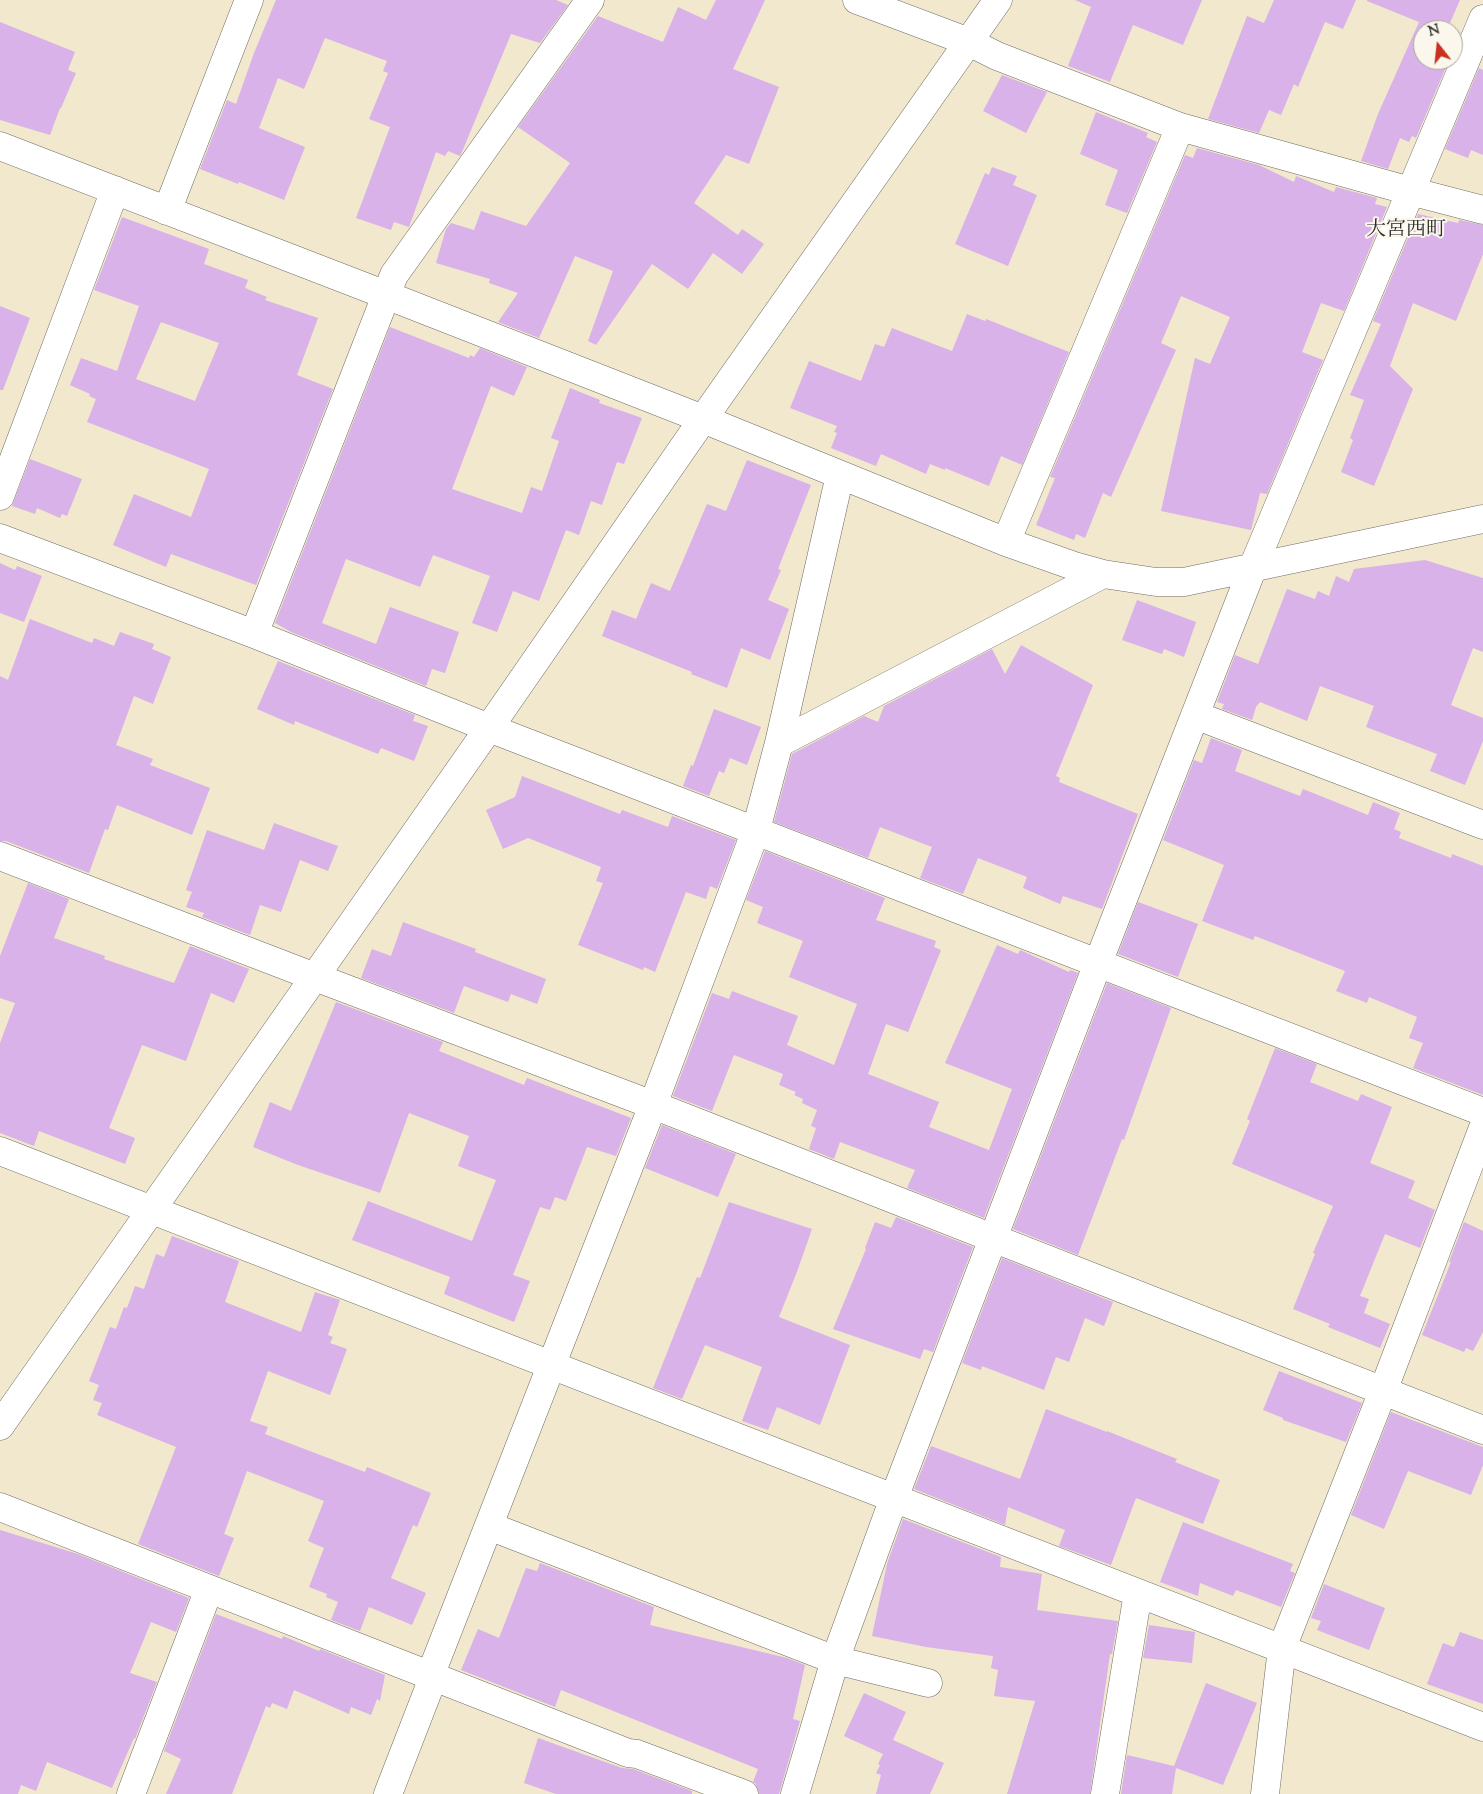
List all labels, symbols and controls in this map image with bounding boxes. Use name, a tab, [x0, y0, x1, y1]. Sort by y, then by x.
north arrow	[1413, 20, 1463, 70]
text: N	[1426, 20, 1442, 43]
district label: 大宮西町	[1366, 220, 1446, 244]

